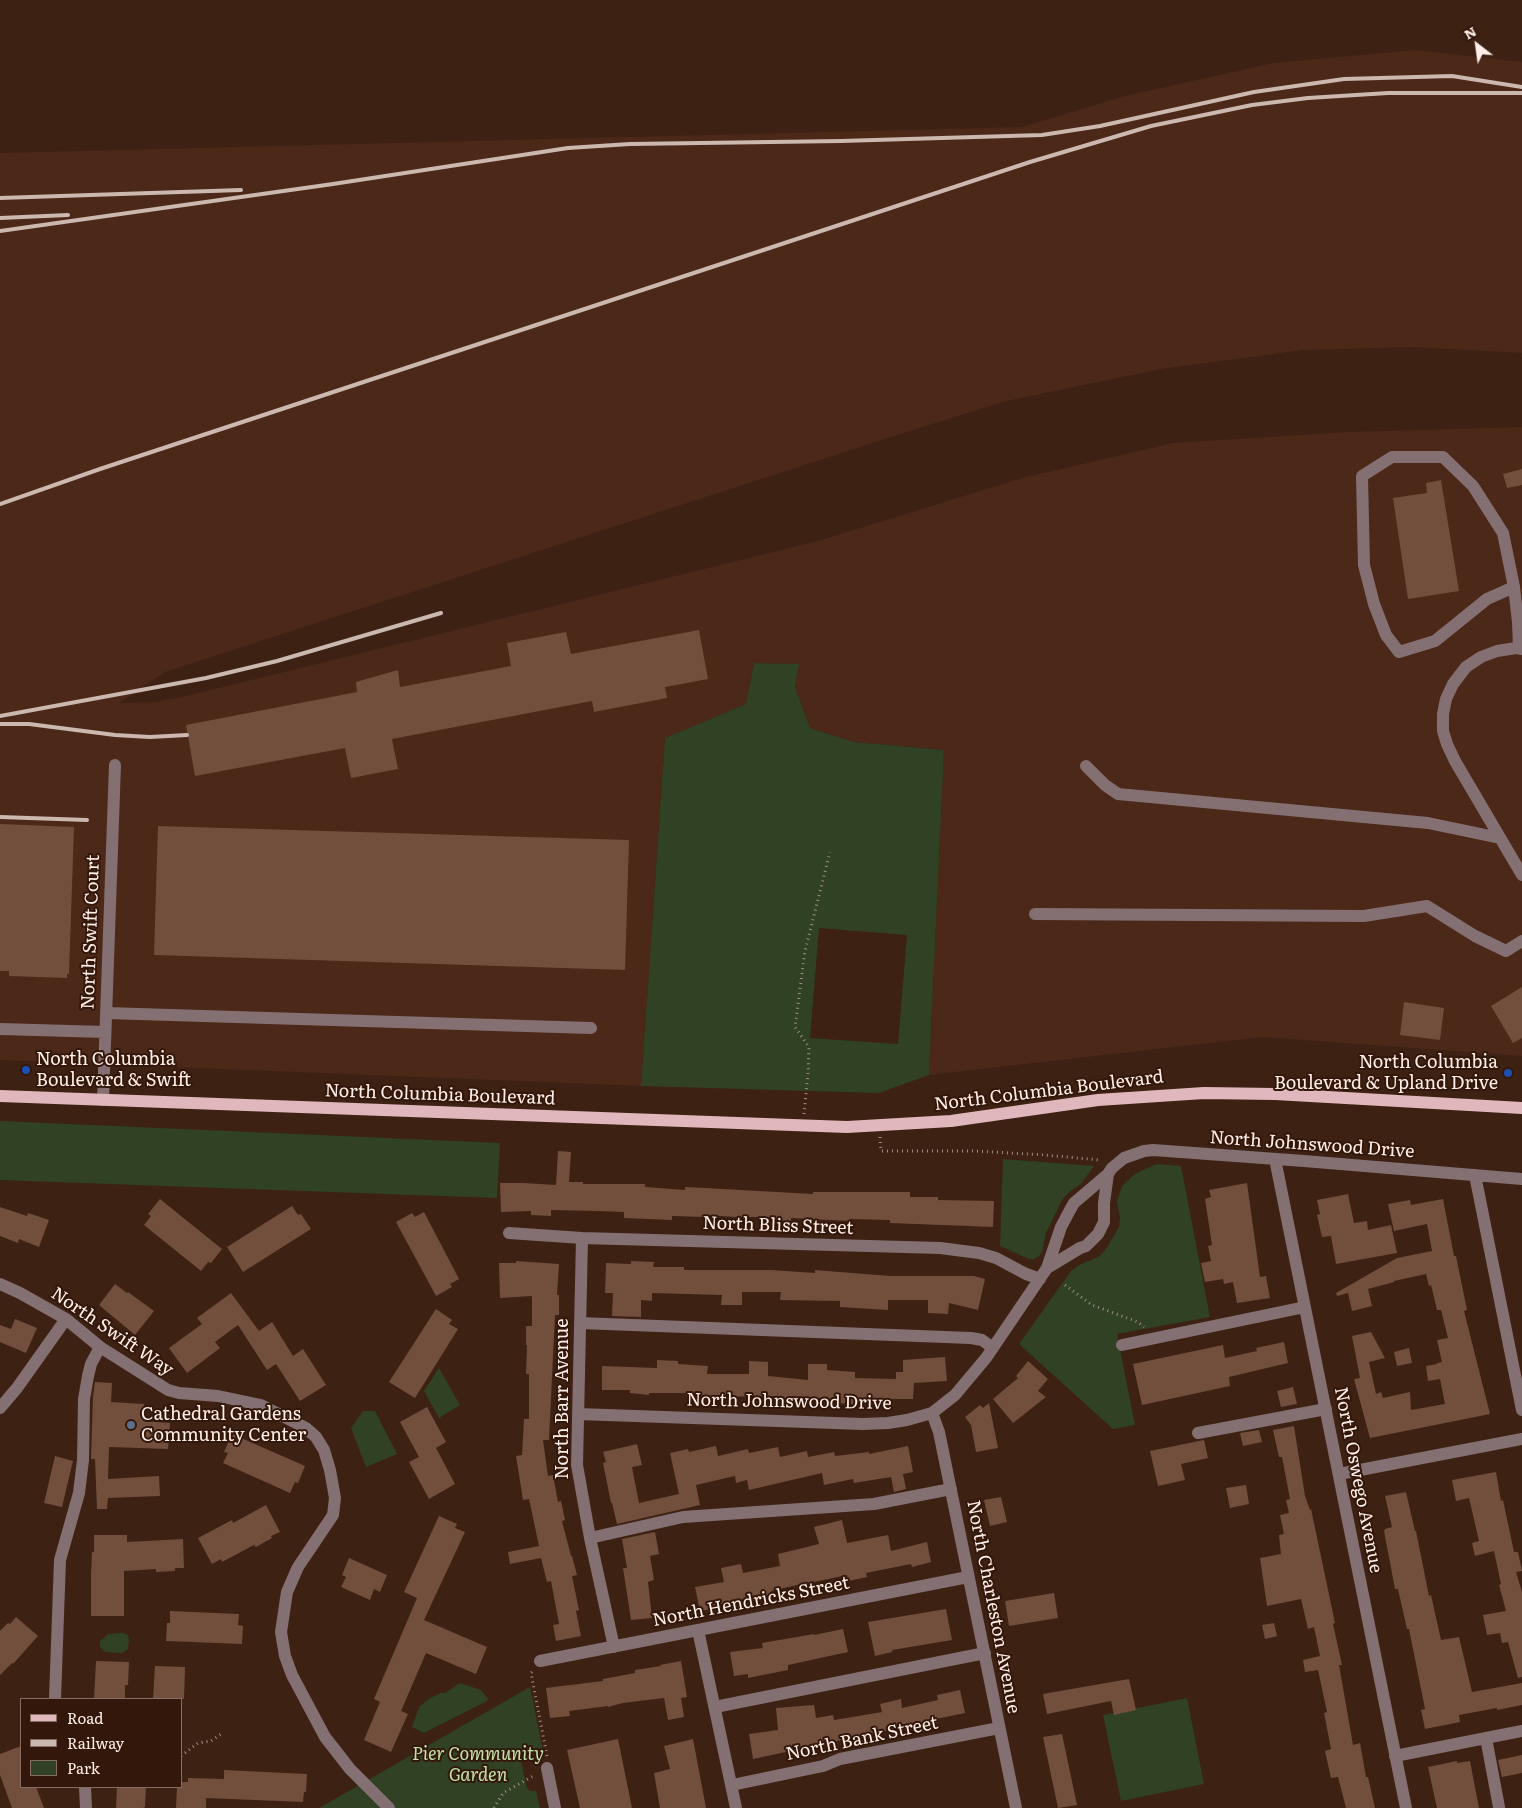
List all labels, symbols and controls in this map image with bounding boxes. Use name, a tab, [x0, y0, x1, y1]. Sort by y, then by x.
north arrow	[1452, 20, 1502, 70]
text: N	[1459, 20, 1480, 44]
street label: North Swift Court	[78, 854, 104, 1010]
place label: North Columbia Boulevard & Swift	[36, 1049, 191, 1092]
place label: North Columbia Boulevard & Upland Drive	[1274, 1052, 1498, 1094]
marker: North Columbia Boulevard & Swift	[20, 1064, 32, 1076]
street label: North Columbia Boulevard	[933, 1066, 1165, 1116]
marker: North Columbia Boulevard & Upland Drive	[1502, 1067, 1514, 1079]
street label: North Columbia Boulevard	[324, 1080, 556, 1110]
street label: North Johnswood Drive	[1209, 1127, 1415, 1163]
street label: North Bliss Street	[702, 1213, 854, 1239]
street label: North Swift Way	[47, 1283, 177, 1381]
street label: North Barr Avenue	[552, 1318, 574, 1480]
street label: North Oswego Avenue	[1329, 1385, 1387, 1575]
street label: North Johnswood Drive	[686, 1389, 892, 1415]
place label: Cathedral Gardens Community Center	[141, 1404, 306, 1446]
marker: Cathedral Gardens Community Center	[125, 1419, 137, 1431]
street label: North Charleston Avenue	[962, 1498, 1024, 1716]
street label: North Hendricks Street	[651, 1572, 851, 1632]
legend	[20, 1698, 182, 1788]
text: Road	[67, 1706, 103, 1729]
street label: North Bank Street	[784, 1712, 940, 1766]
text: Railway	[67, 1731, 124, 1754]
park label: Pier Community Garden	[412, 1744, 544, 1786]
text: Park	[67, 1756, 100, 1779]

